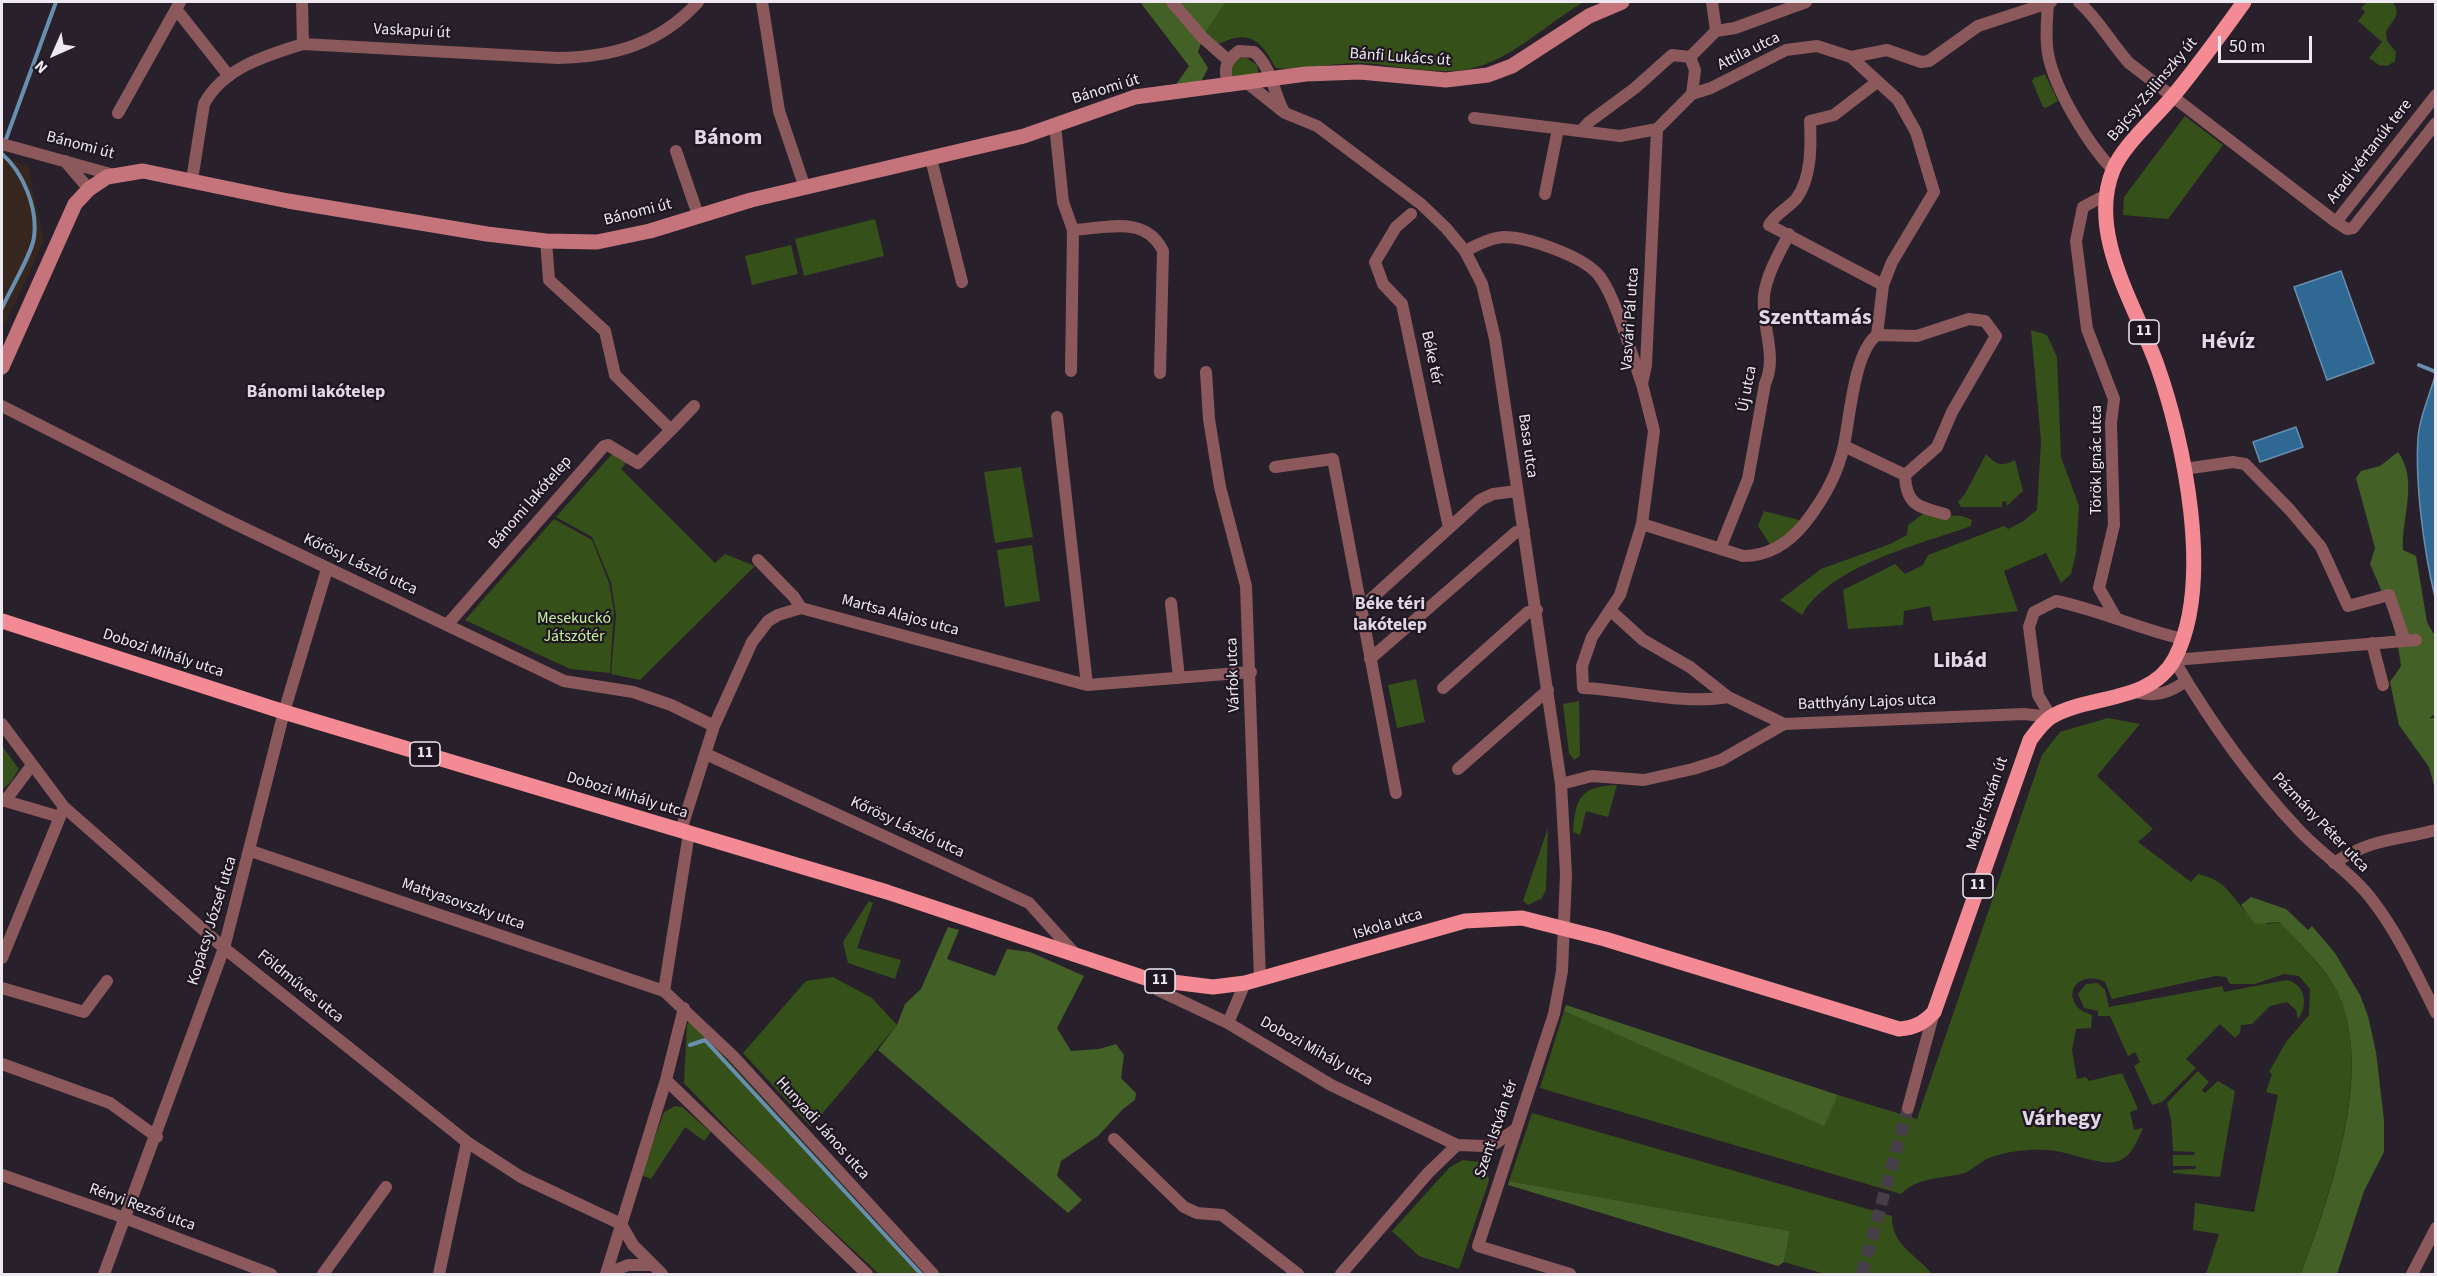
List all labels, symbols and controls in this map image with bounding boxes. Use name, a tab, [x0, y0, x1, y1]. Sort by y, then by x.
street label: Vaskapui út	[373, 20, 451, 44]
north arrow	[24, 24, 84, 84]
scale bar	[2221, 24, 2316, 62]
street label: Attila utca	[1715, 29, 1783, 75]
street label: Bajcsy-Zsilinszky út	[2104, 34, 2202, 146]
text: 50 m	[2229, 34, 2265, 59]
street label: Bánfi Lukács út	[1349, 45, 1451, 71]
text: N	[30, 55, 53, 78]
street label: Bánomi út	[1070, 71, 1142, 109]
street label: Aradi vértanúk tere	[2323, 96, 2417, 208]
district label: Bánom	[694, 126, 762, 152]
street label: Bánomi út	[44, 128, 116, 164]
street label: Bánomi út	[602, 195, 674, 231]
street label: Vasvári Pál utca	[1618, 267, 1644, 371]
district label: Szenttamás	[1758, 306, 1872, 332]
road number: 11	[2129, 320, 2159, 344]
street label: Béke tér	[1416, 329, 1446, 387]
district label: Hévíz	[2201, 330, 2255, 356]
street label: Új utca	[1734, 364, 1762, 414]
district label: Bánomi lakótelep	[247, 382, 385, 404]
street label: Török Ignác utca	[2087, 405, 2107, 515]
street label: Basa utca	[1513, 413, 1541, 479]
street label: Bánomi lakótelep	[485, 452, 577, 554]
street label: Kőrösy László utca	[300, 530, 420, 600]
street label: Martsa Alajos utca	[839, 591, 961, 641]
district label: Béke téri lakótelep	[1353, 594, 1427, 636]
park label: Mesekuckó Játszótér	[537, 609, 611, 647]
street label: Dobozi Mihály utca	[100, 625, 226, 683]
street label: Várfok utca	[1223, 637, 1245, 713]
district label: Libád	[1933, 649, 1987, 675]
street label: Batthyány Lajos utca	[1797, 691, 1937, 715]
road number: 11	[410, 742, 440, 766]
street label: Majer István út	[1963, 755, 2013, 853]
street label: Dobozi Mihály utca	[564, 768, 690, 824]
street label: Pázmány Péter utca	[2267, 769, 2373, 877]
street label: Kőrösy László utca	[847, 793, 967, 863]
street label: Kopácsy József utca	[184, 854, 242, 988]
road number: 11	[1963, 874, 1993, 898]
street label: Mattyasovszky utca	[399, 875, 527, 935]
street label: Iskola utca	[1351, 905, 1425, 945]
street label: Földműves utca	[253, 946, 347, 1028]
road number: 11	[1145, 969, 1175, 993]
street label: Dobozi Mihály utca	[1256, 1013, 1376, 1091]
street label: Hunyadi János utca	[771, 1074, 873, 1184]
street label: Szent István tér	[1471, 1077, 1523, 1181]
district label: Várhegy	[2023, 1107, 2101, 1133]
street label: Rényi Rezső utca	[86, 1180, 198, 1236]

